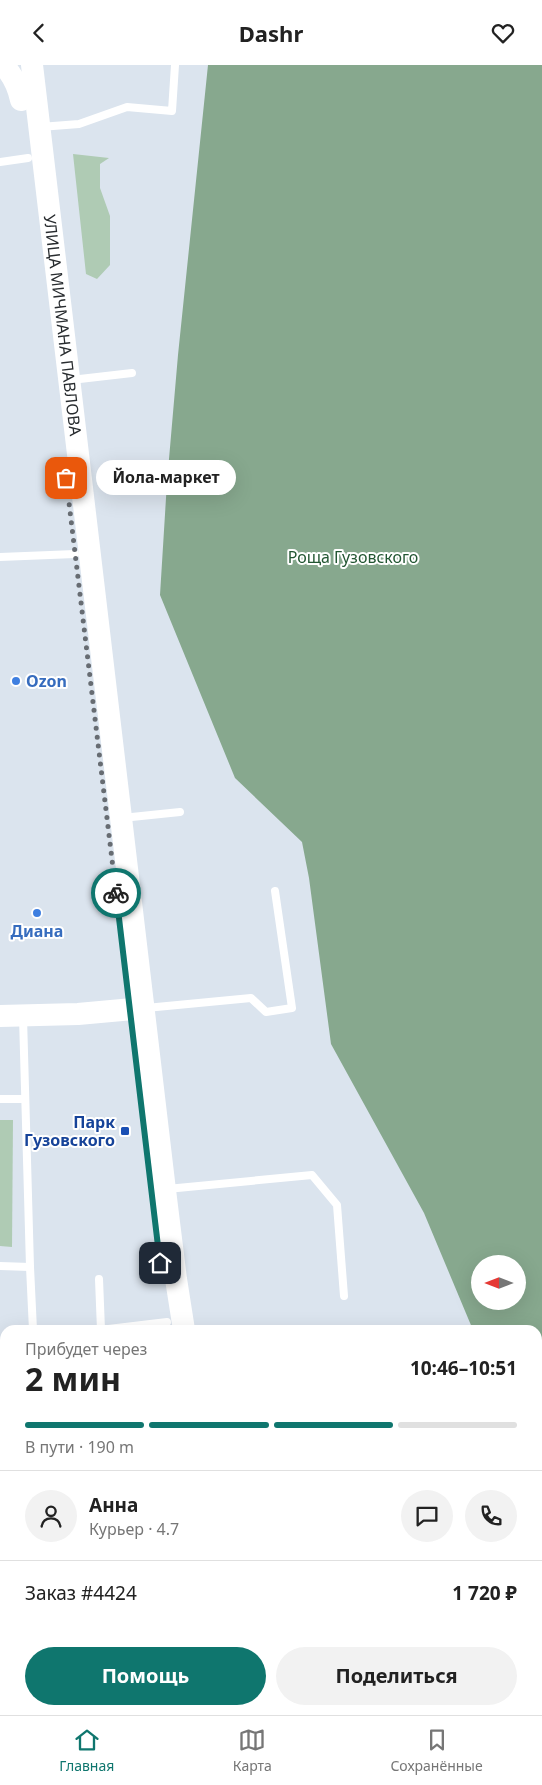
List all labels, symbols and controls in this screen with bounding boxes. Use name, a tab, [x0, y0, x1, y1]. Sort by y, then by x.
text: Dashr	[239, 18, 303, 48]
icon: back	[25, 19, 53, 47]
icon: heart	[489, 19, 517, 47]
street label: УЛИЦА МИЧМАНА ПАВЛОВА	[39, 213, 87, 438]
pin	[45, 457, 87, 499]
callout: Йола-маркет	[96, 461, 236, 495]
icon: bag	[52, 464, 80, 492]
text: Йола-маркет	[112, 466, 220, 488]
park label: Роща Гузовского	[288, 546, 418, 568]
place label: Ozon	[26, 670, 67, 692]
marker: Ozon	[10, 675, 22, 687]
courier	[91, 868, 141, 918]
icon: bike	[102, 879, 130, 907]
marker: Диана	[31, 907, 43, 919]
place label: Диана	[11, 920, 63, 942]
place label: Парк Гузовского	[24, 1111, 115, 1151]
marker: Парк Гузовского	[119, 1125, 131, 1137]
pin	[139, 1242, 181, 1284]
icon: home	[146, 1249, 174, 1277]
north arrow	[471, 1255, 526, 1310]
map controls	[471, 1255, 526, 1310]
text: Прибудет через	[25, 1338, 147, 1360]
text: 10:46–10:51	[410, 1355, 517, 1381]
text: 2 мин	[25, 1357, 121, 1400]
text: В пути · 190 m	[25, 1436, 134, 1458]
button: person	[25, 1490, 77, 1542]
button: chat	[401, 1490, 453, 1542]
button: phone	[465, 1490, 517, 1542]
text: Анна	[89, 1492, 138, 1518]
text: Курьер · 4.7	[89, 1518, 179, 1540]
text: Заказ #4424	[25, 1580, 137, 1606]
text: 1 720 ₽	[452, 1580, 517, 1606]
button: Помощь	[25, 1647, 266, 1705]
button: Поделиться	[276, 1647, 517, 1705]
tab: Главная	[59, 1726, 114, 1775]
tab: Карта	[233, 1726, 272, 1775]
tab: Сохранённые	[390, 1726, 483, 1775]

